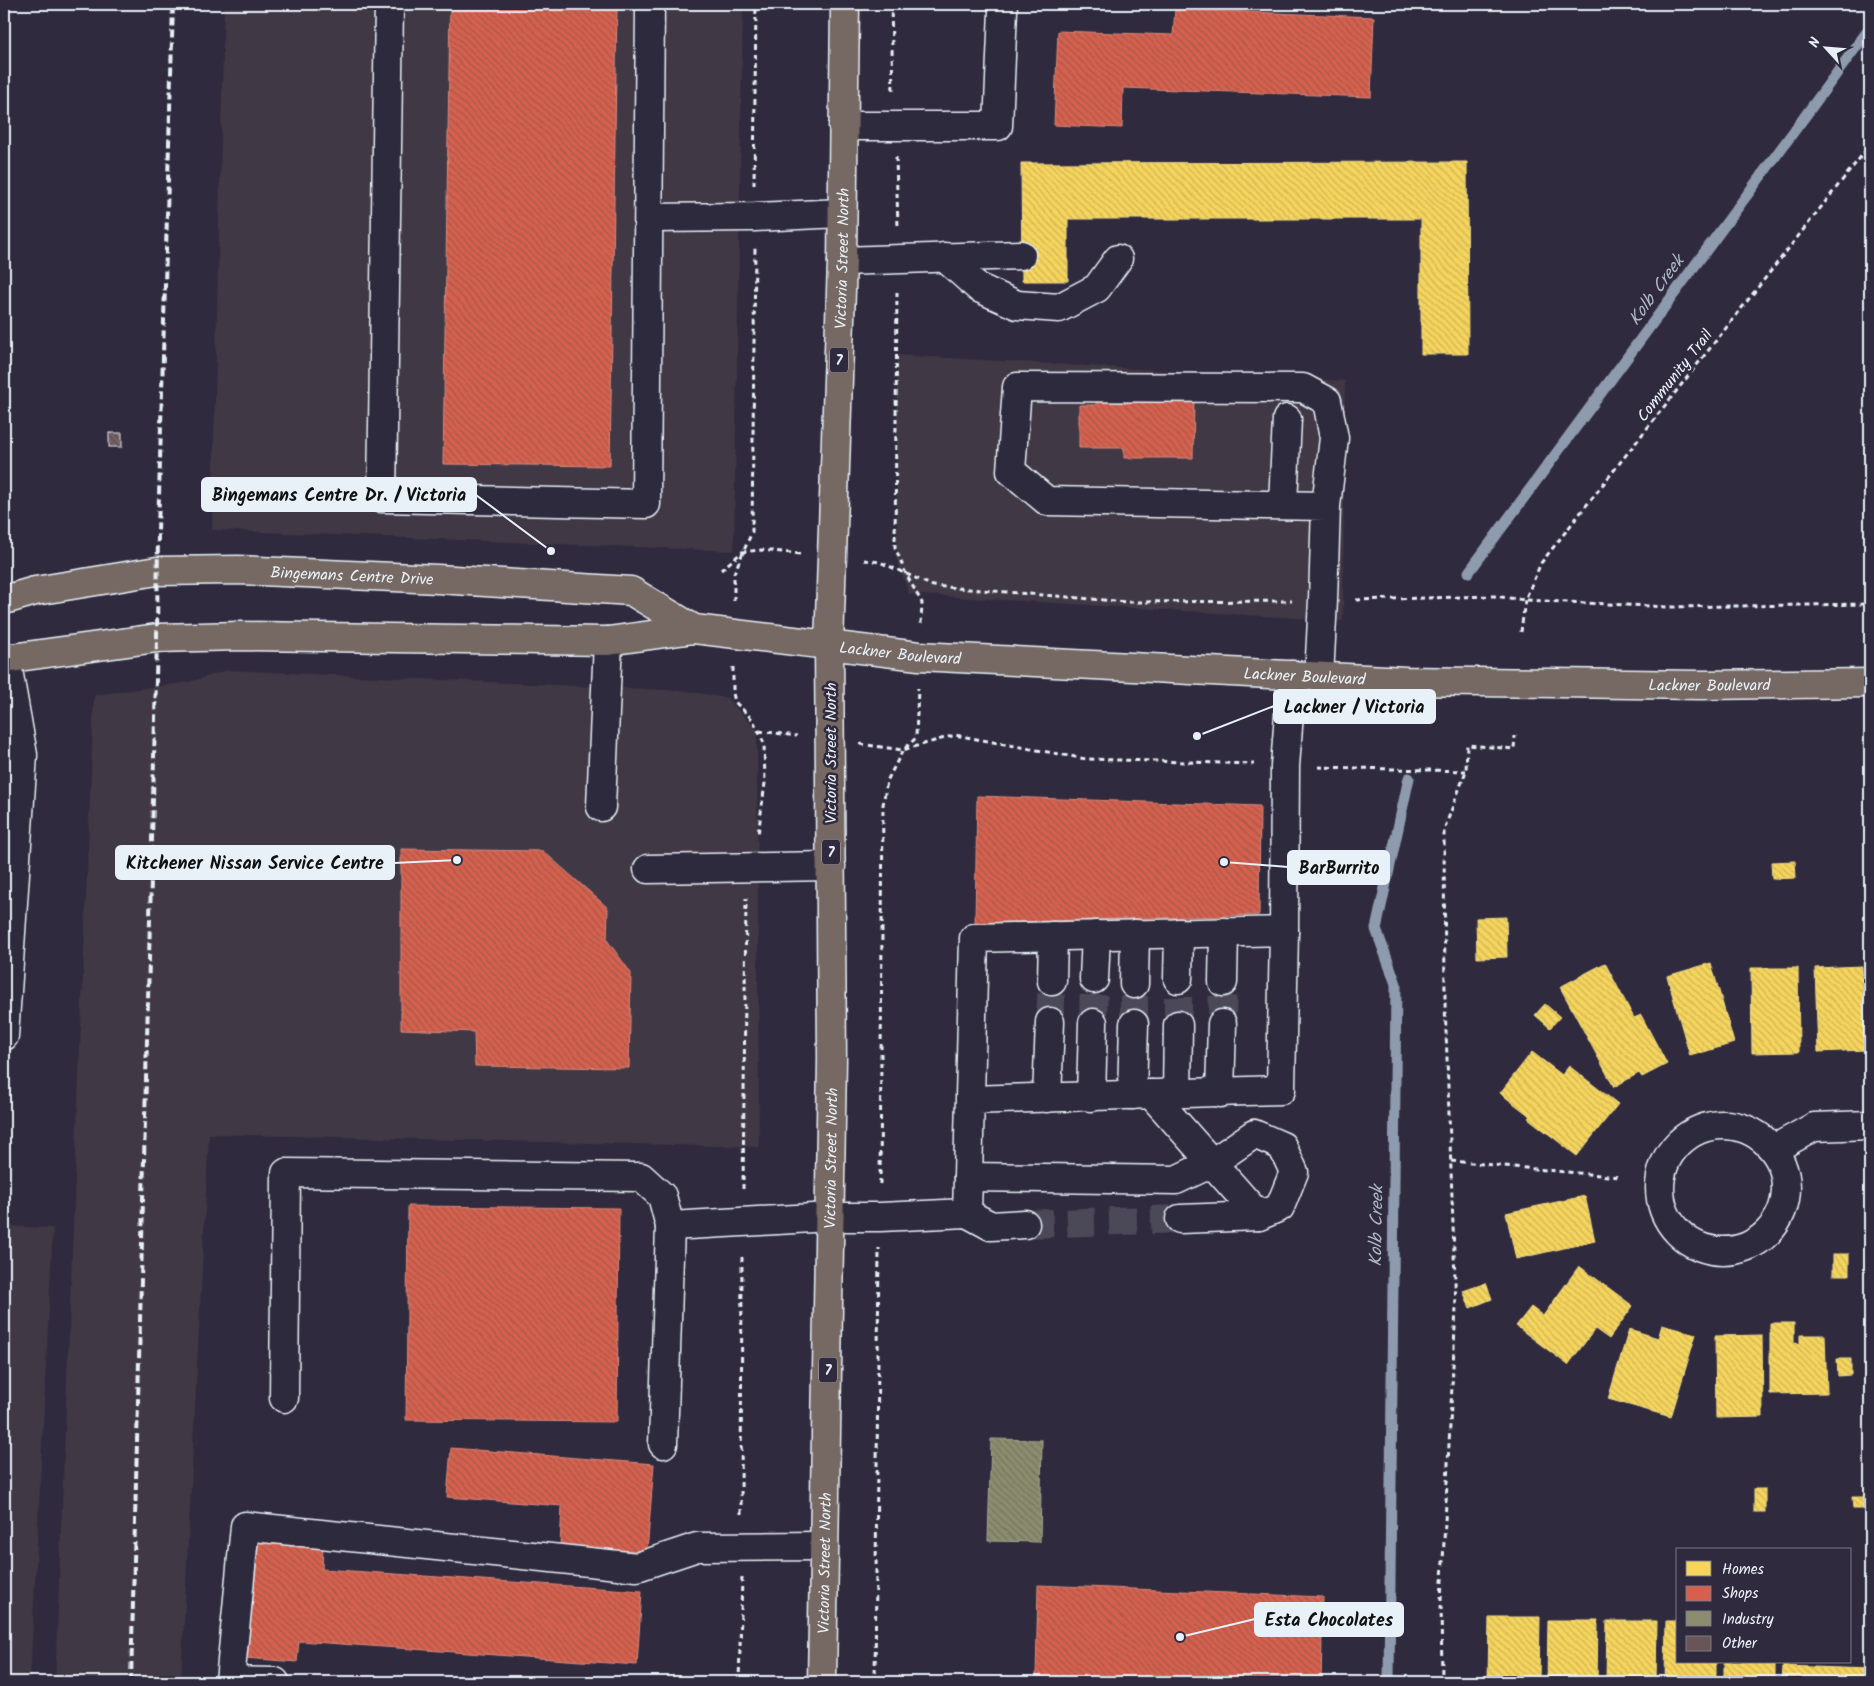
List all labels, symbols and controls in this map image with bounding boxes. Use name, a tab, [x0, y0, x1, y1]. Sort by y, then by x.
north arrow	[1802, 22, 1852, 72]
text: N	[1803, 34, 1827, 52]
street label: Victoria Street North	[829, 188, 857, 329]
water label: Kolb Creek	[1622, 247, 1694, 332]
street label: Community Trail	[1631, 324, 1719, 428]
road number: 7	[830, 348, 848, 372]
callout: Bingemans Centre Dr. / Victoria	[202, 478, 476, 511]
text: Bingemans Centre Dr. / Victoria	[212, 482, 466, 511]
street label: Bingemans Centre Drive	[270, 560, 434, 593]
street label: Lackner Boulevard	[838, 636, 963, 672]
street label: Lackner Boulevard	[1243, 662, 1367, 693]
street label: Lackner Boulevard	[1648, 673, 1772, 699]
street label: Victoria Street North	[819, 682, 844, 824]
callout: Lackner / Victoria	[1274, 690, 1435, 723]
text: Lackner / Victoria	[1284, 694, 1424, 723]
road number: 7	[822, 840, 840, 864]
callout: Kitchener Nissan Service Centre	[116, 846, 394, 879]
text: Kitchener Nissan Service Centre	[126, 850, 384, 879]
callout: BarBurrito	[1288, 851, 1389, 884]
text: BarBurrito	[1299, 855, 1379, 884]
street label: Victoria Street North	[818, 1087, 846, 1229]
water label: Kolb Creek	[1362, 1183, 1393, 1267]
road number: 7	[819, 1358, 837, 1382]
street label: Victoria Street North	[812, 1492, 839, 1634]
legend	[1676, 1548, 1852, 1664]
text: Homes	[1722, 1558, 1765, 1582]
text: Shops	[1722, 1582, 1759, 1606]
callout: Esta Chocolates	[1255, 1603, 1403, 1636]
text: Esta Chocolates	[1265, 1607, 1394, 1636]
text: Industry	[1722, 1608, 1775, 1632]
text: Other	[1722, 1632, 1758, 1656]

